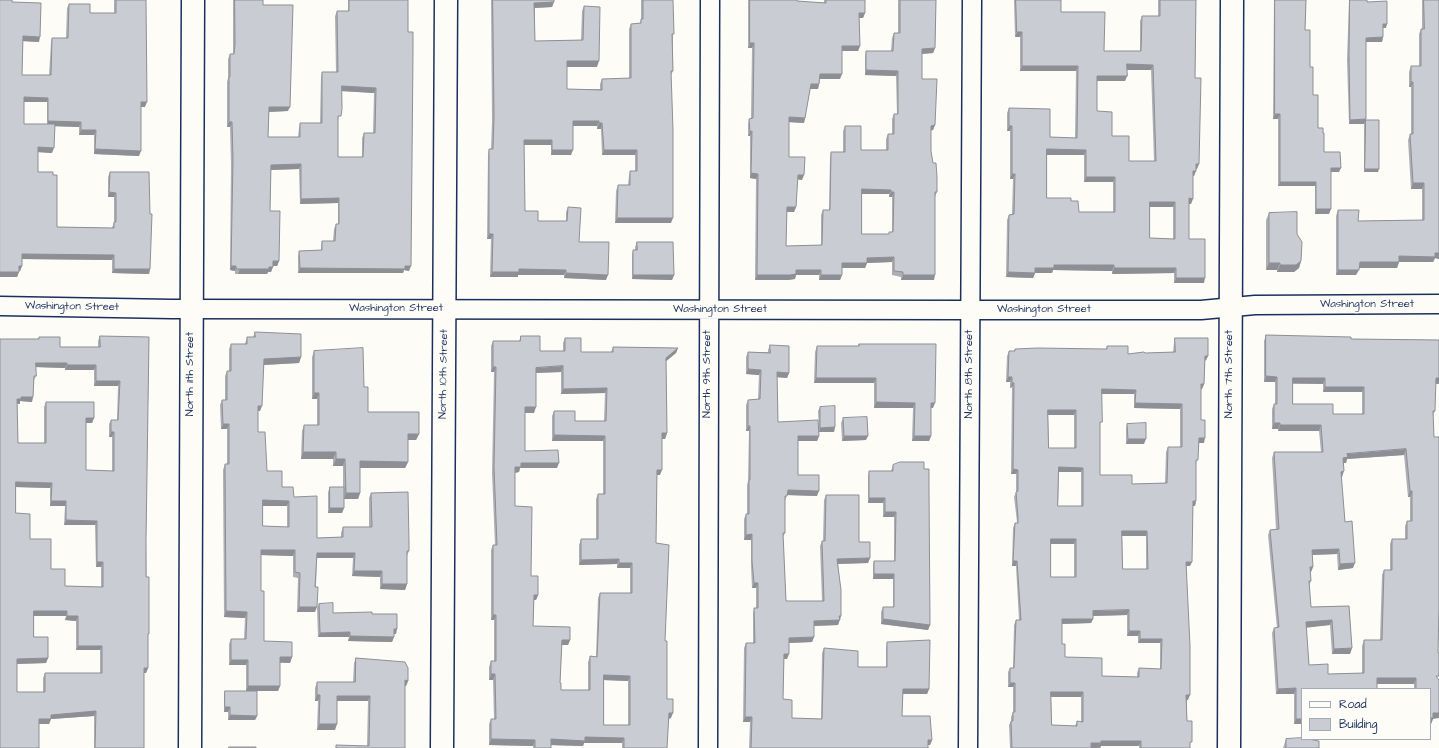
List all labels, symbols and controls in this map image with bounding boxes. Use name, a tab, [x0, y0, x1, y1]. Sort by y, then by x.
street label: Washington Street	[1320, 298, 1414, 312]
street label: Washington Street	[25, 300, 119, 314]
street label: Washington Street	[349, 302, 443, 316]
street label: Washington Street	[673, 303, 767, 317]
street label: Washington Street	[997, 303, 1091, 317]
street label: North 10th Street	[437, 329, 451, 419]
street label: North 9th Street	[701, 330, 715, 418]
street label: North 8th Street	[963, 330, 977, 418]
street label: North 7th Street	[1223, 330, 1237, 418]
street label: North 11th Street	[184, 332, 198, 416]
legend	[1301, 688, 1431, 740]
text: Road	[1339, 696, 1367, 713]
text: Building	[1339, 716, 1377, 733]

